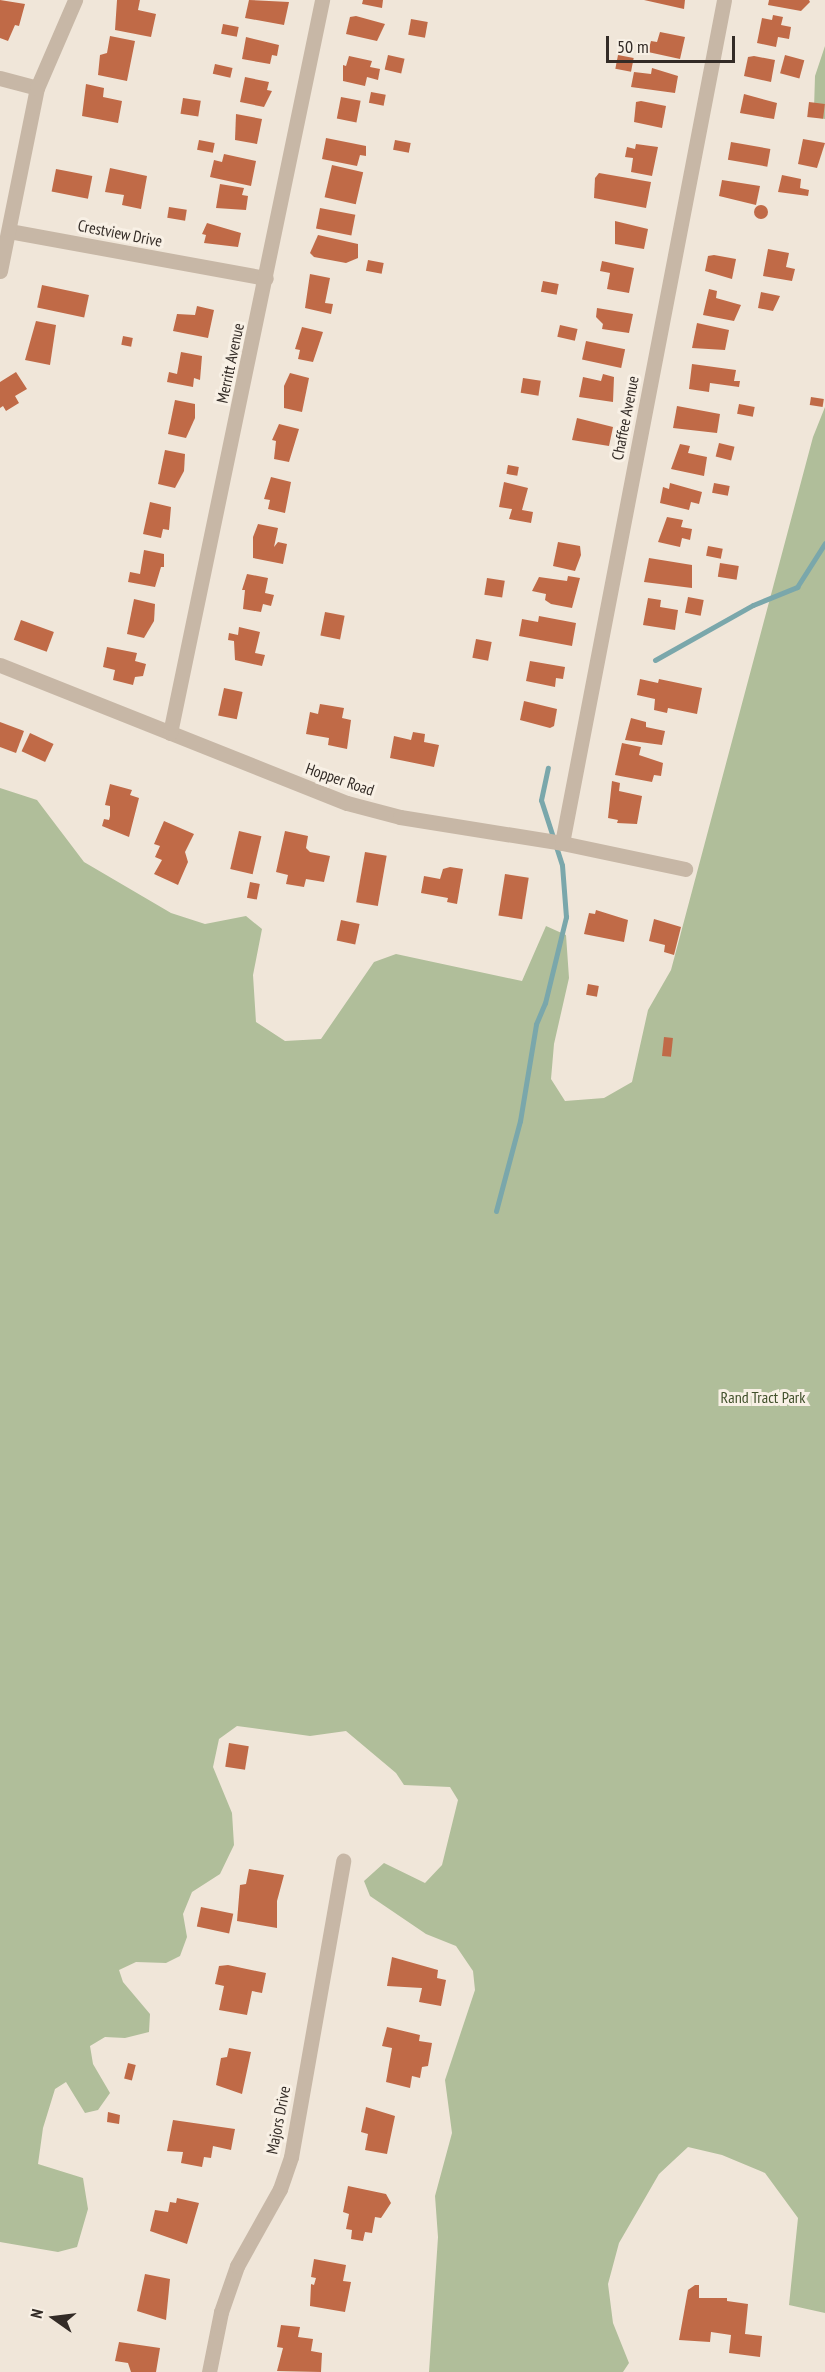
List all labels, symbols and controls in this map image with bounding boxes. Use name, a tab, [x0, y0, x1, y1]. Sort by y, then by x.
scale bar	[609, 24, 738, 62]
text: 50 m	[617, 35, 649, 58]
street label: Crestview Drive	[76, 215, 164, 251]
street label: Merritt Avenue	[212, 321, 248, 405]
street label: Chaffee Avenue	[607, 374, 643, 462]
street label: Hopper Road	[303, 758, 377, 800]
park label: Rand Tract Park	[720, 1387, 806, 1407]
street label: Majors Drive	[262, 2084, 294, 2156]
north arrow	[24, 2288, 84, 2348]
text: N	[26, 2307, 47, 2320]

